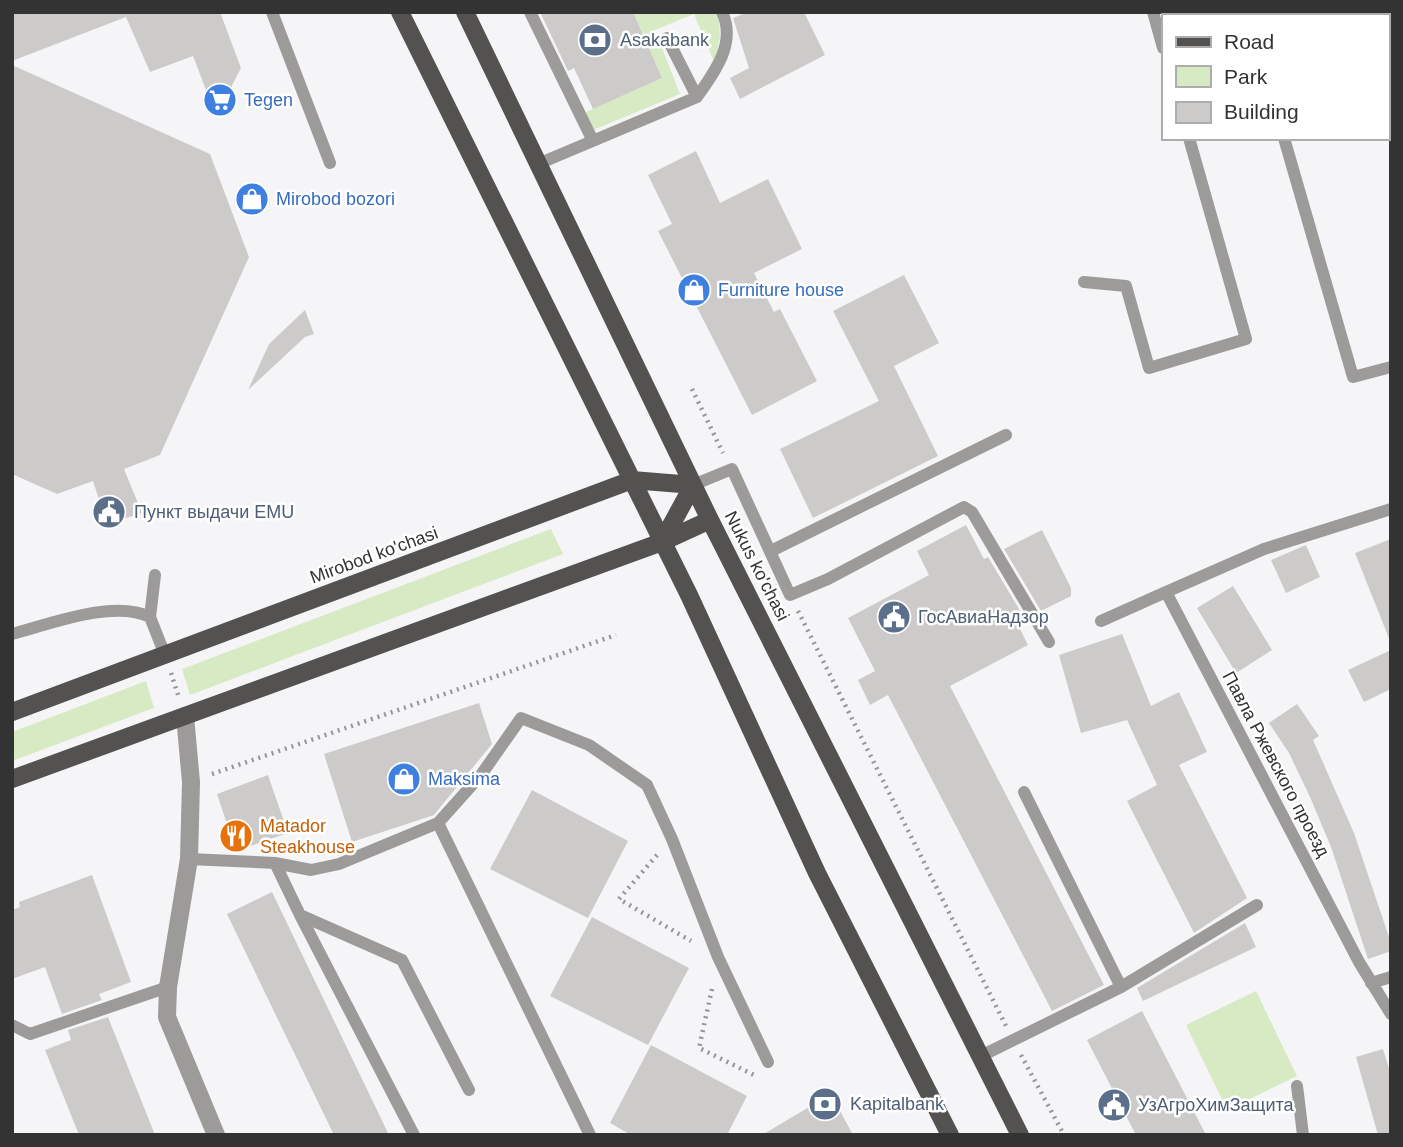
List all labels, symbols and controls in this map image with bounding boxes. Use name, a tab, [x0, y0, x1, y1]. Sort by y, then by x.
legend	[1162, 14, 1389, 140]
bank icon: Asakabank	[576, 21, 614, 59]
place label: Asakabank	[620, 30, 710, 50]
text: Road	[1224, 30, 1274, 53]
text: Park	[1224, 65, 1268, 88]
supermarket icon: Tegen	[201, 81, 239, 119]
place label: Tegen	[244, 90, 293, 110]
text: Building	[1224, 100, 1299, 123]
shop icon: Mirobod bozori	[233, 180, 271, 218]
place label: Mirobod bozori	[276, 189, 395, 209]
shop icon: Furniture house	[675, 271, 713, 309]
place label: Furniture house	[718, 280, 844, 300]
public building icon: Пункт выдачи EMU	[90, 493, 128, 531]
place label: Пункт выдачи EMU	[134, 502, 294, 522]
street label: Nukus ko'chasi	[721, 508, 793, 624]
street label: Mirobod ko'chasi	[307, 523, 441, 587]
public building icon: ГосАвиаНадзор	[875, 598, 913, 636]
place label: ГосАвиаНадзор	[918, 607, 1049, 627]
street label: Павла Ржевского проезд	[1219, 668, 1334, 861]
shop icon: Maksima	[385, 760, 423, 798]
place label: Maksima	[428, 769, 501, 789]
place label: Matador Steakhouse	[260, 816, 355, 857]
restaurant icon: Matador Steakhouse	[217, 817, 255, 855]
bank icon: Kapitalbank	[806, 1085, 844, 1123]
public building icon: УзАгроХимЗащита	[1095, 1086, 1133, 1124]
place label: Kapitalbank	[850, 1094, 945, 1114]
place label: УзАгроХимЗащита	[1138, 1095, 1294, 1115]

